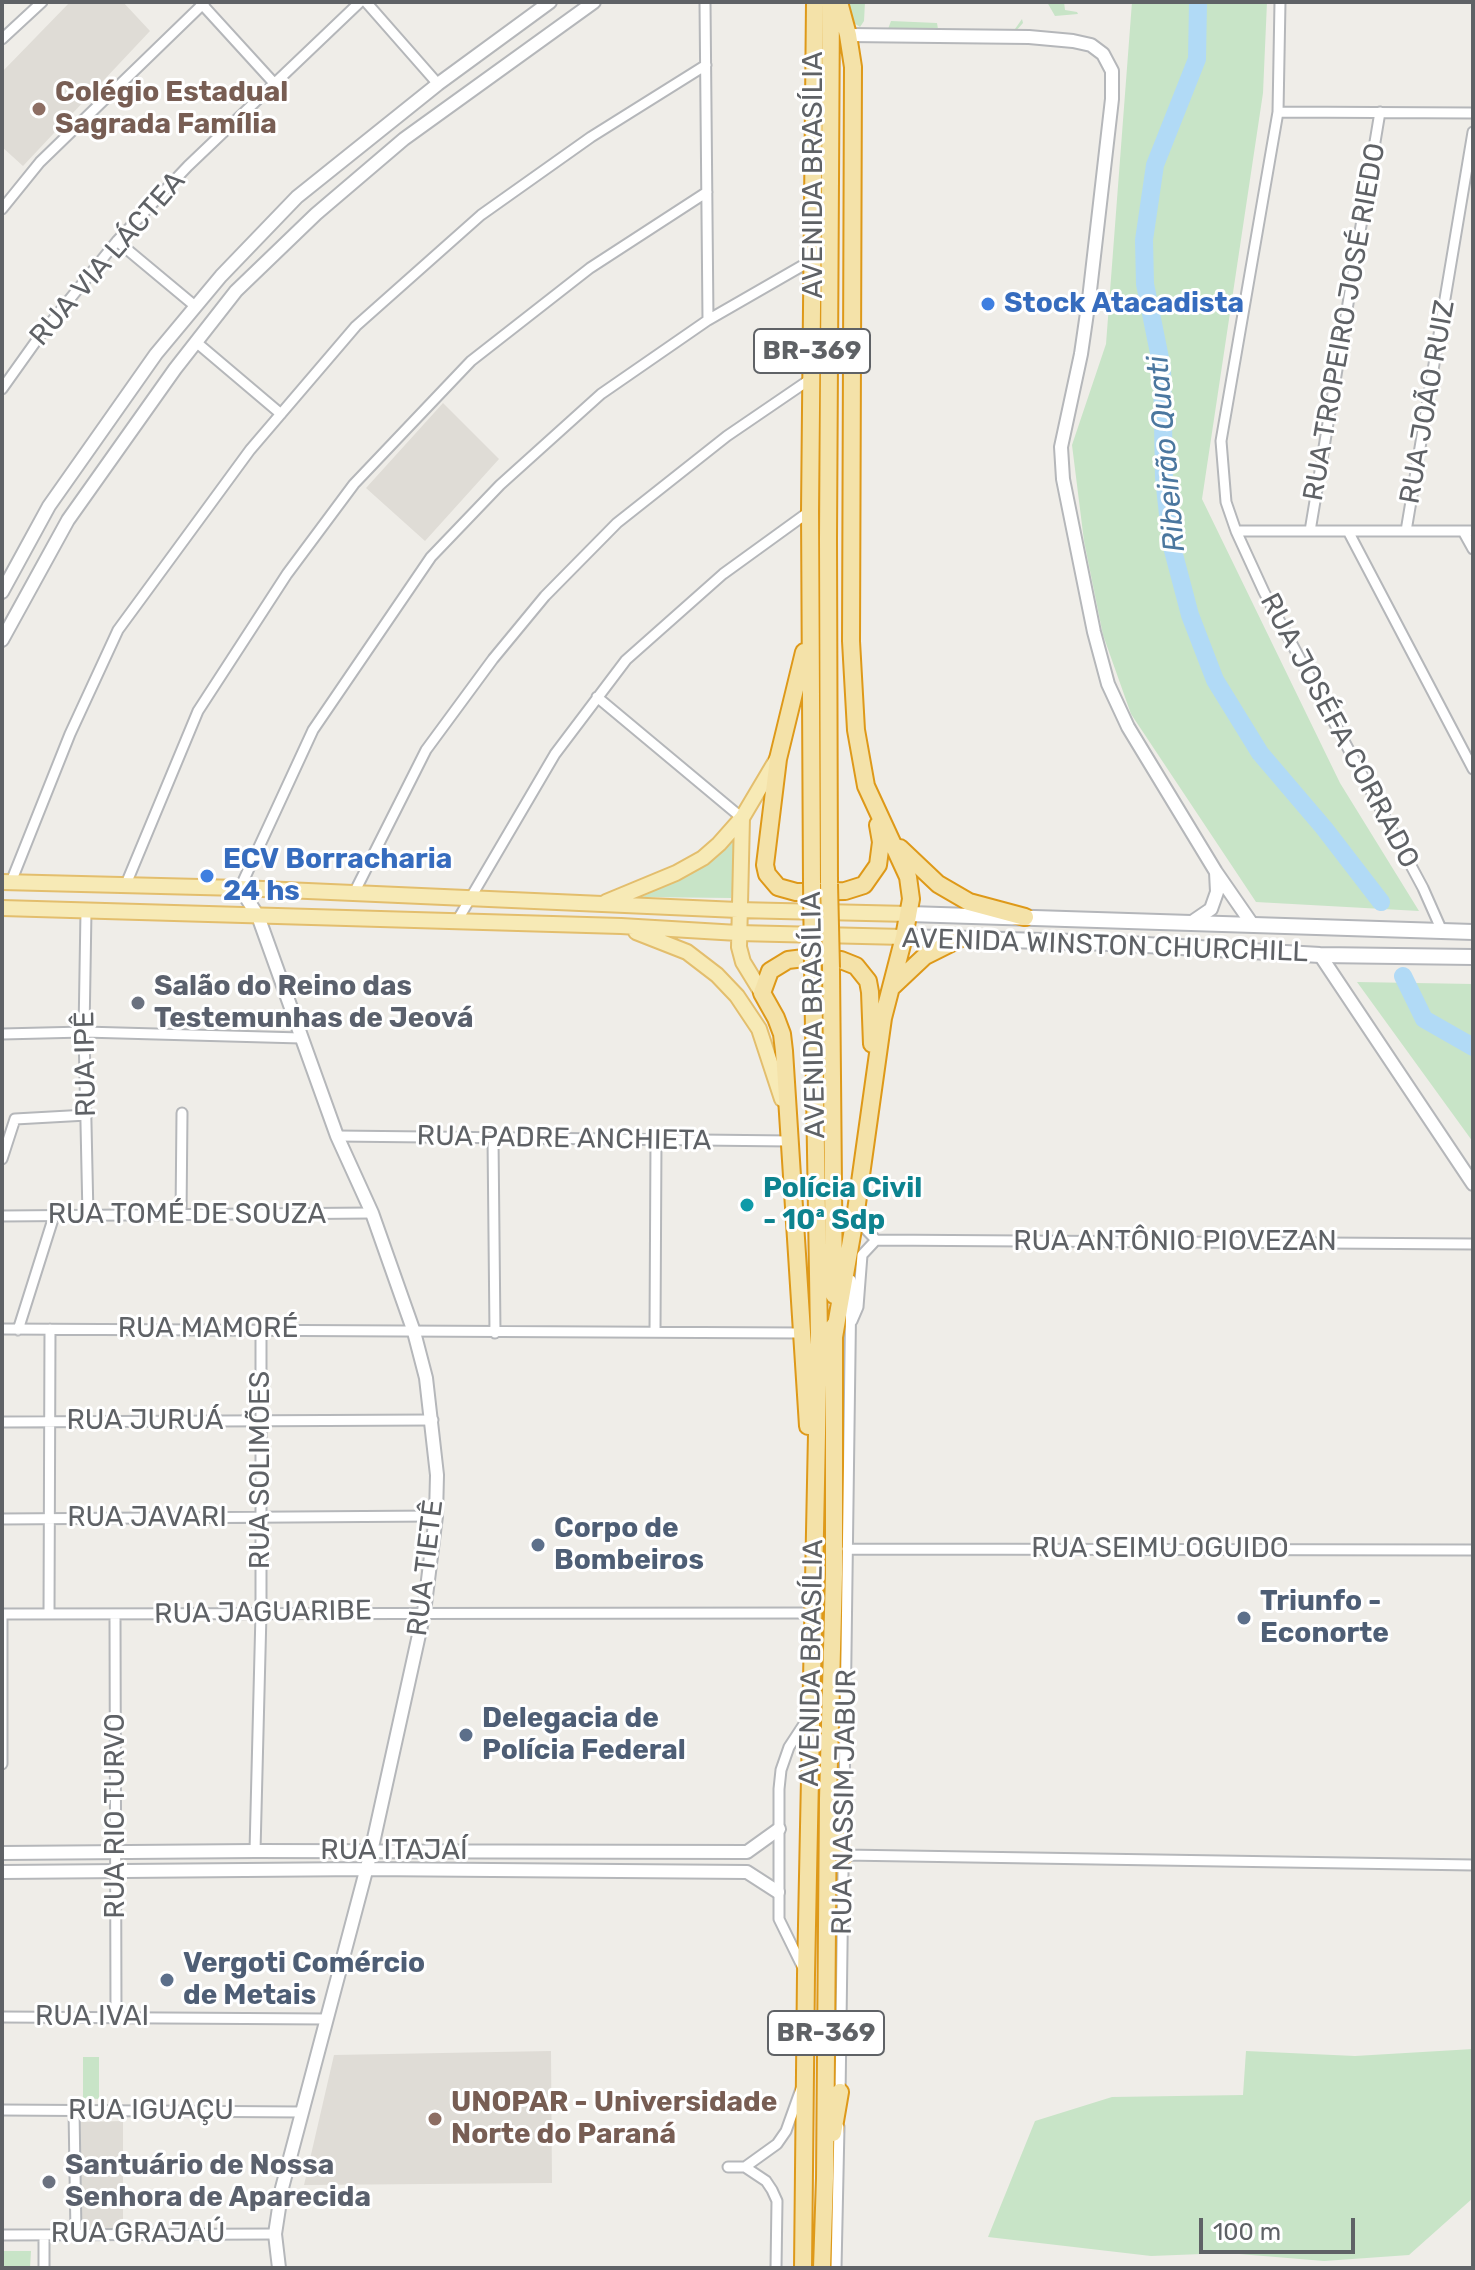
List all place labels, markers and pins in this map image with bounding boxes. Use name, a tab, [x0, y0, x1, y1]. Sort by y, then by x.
place label: Colégio Estadual Sagrada Família	[55, 76, 288, 142]
marker: Colégio Estadual Sagrada Família	[30, 100, 48, 118]
place label: Stock Atacadista	[1004, 287, 1244, 321]
marker: Stock Atacadista	[979, 295, 997, 313]
place label: ECV Borracharia 24 hs	[223, 843, 452, 909]
marker: ECV Borracharia 24 hs	[198, 867, 216, 885]
place label: Salão do Reino das Testemunhas de Jeová	[154, 970, 473, 1036]
marker: Salão do Reino das Testemunhas de Jeová	[129, 994, 147, 1012]
place label: Polícia Civil - 10ª Sdp	[763, 1172, 922, 1238]
marker: Polícia Civil - 10ª Sdp	[738, 1196, 756, 1214]
place label: Corpo de Bombeiros	[554, 1512, 704, 1578]
marker: Corpo de Bombeiros	[529, 1536, 547, 1554]
place label: Triunfo - Econorte	[1260, 1585, 1389, 1651]
marker: Triunfo - Econorte	[1235, 1609, 1253, 1627]
place label: Delegacia de Polícia Federal	[482, 1702, 686, 1768]
marker: Delegacia de Polícia Federal	[457, 1726, 475, 1744]
place label: Vergoti Comércio de Metais	[183, 1947, 425, 2013]
marker: Vergoti Comércio de Metais	[158, 1971, 176, 1989]
place label: UNOPAR - Universidade Norte do Paraná	[451, 2086, 777, 2152]
marker: UNOPAR - Universidade Norte do Paraná	[426, 2110, 444, 2128]
place label: Santuário de Nossa Senhora de Aparecida	[65, 2149, 371, 2215]
marker: Santuário de Nossa Senhora de Aparecida	[40, 2173, 58, 2191]

